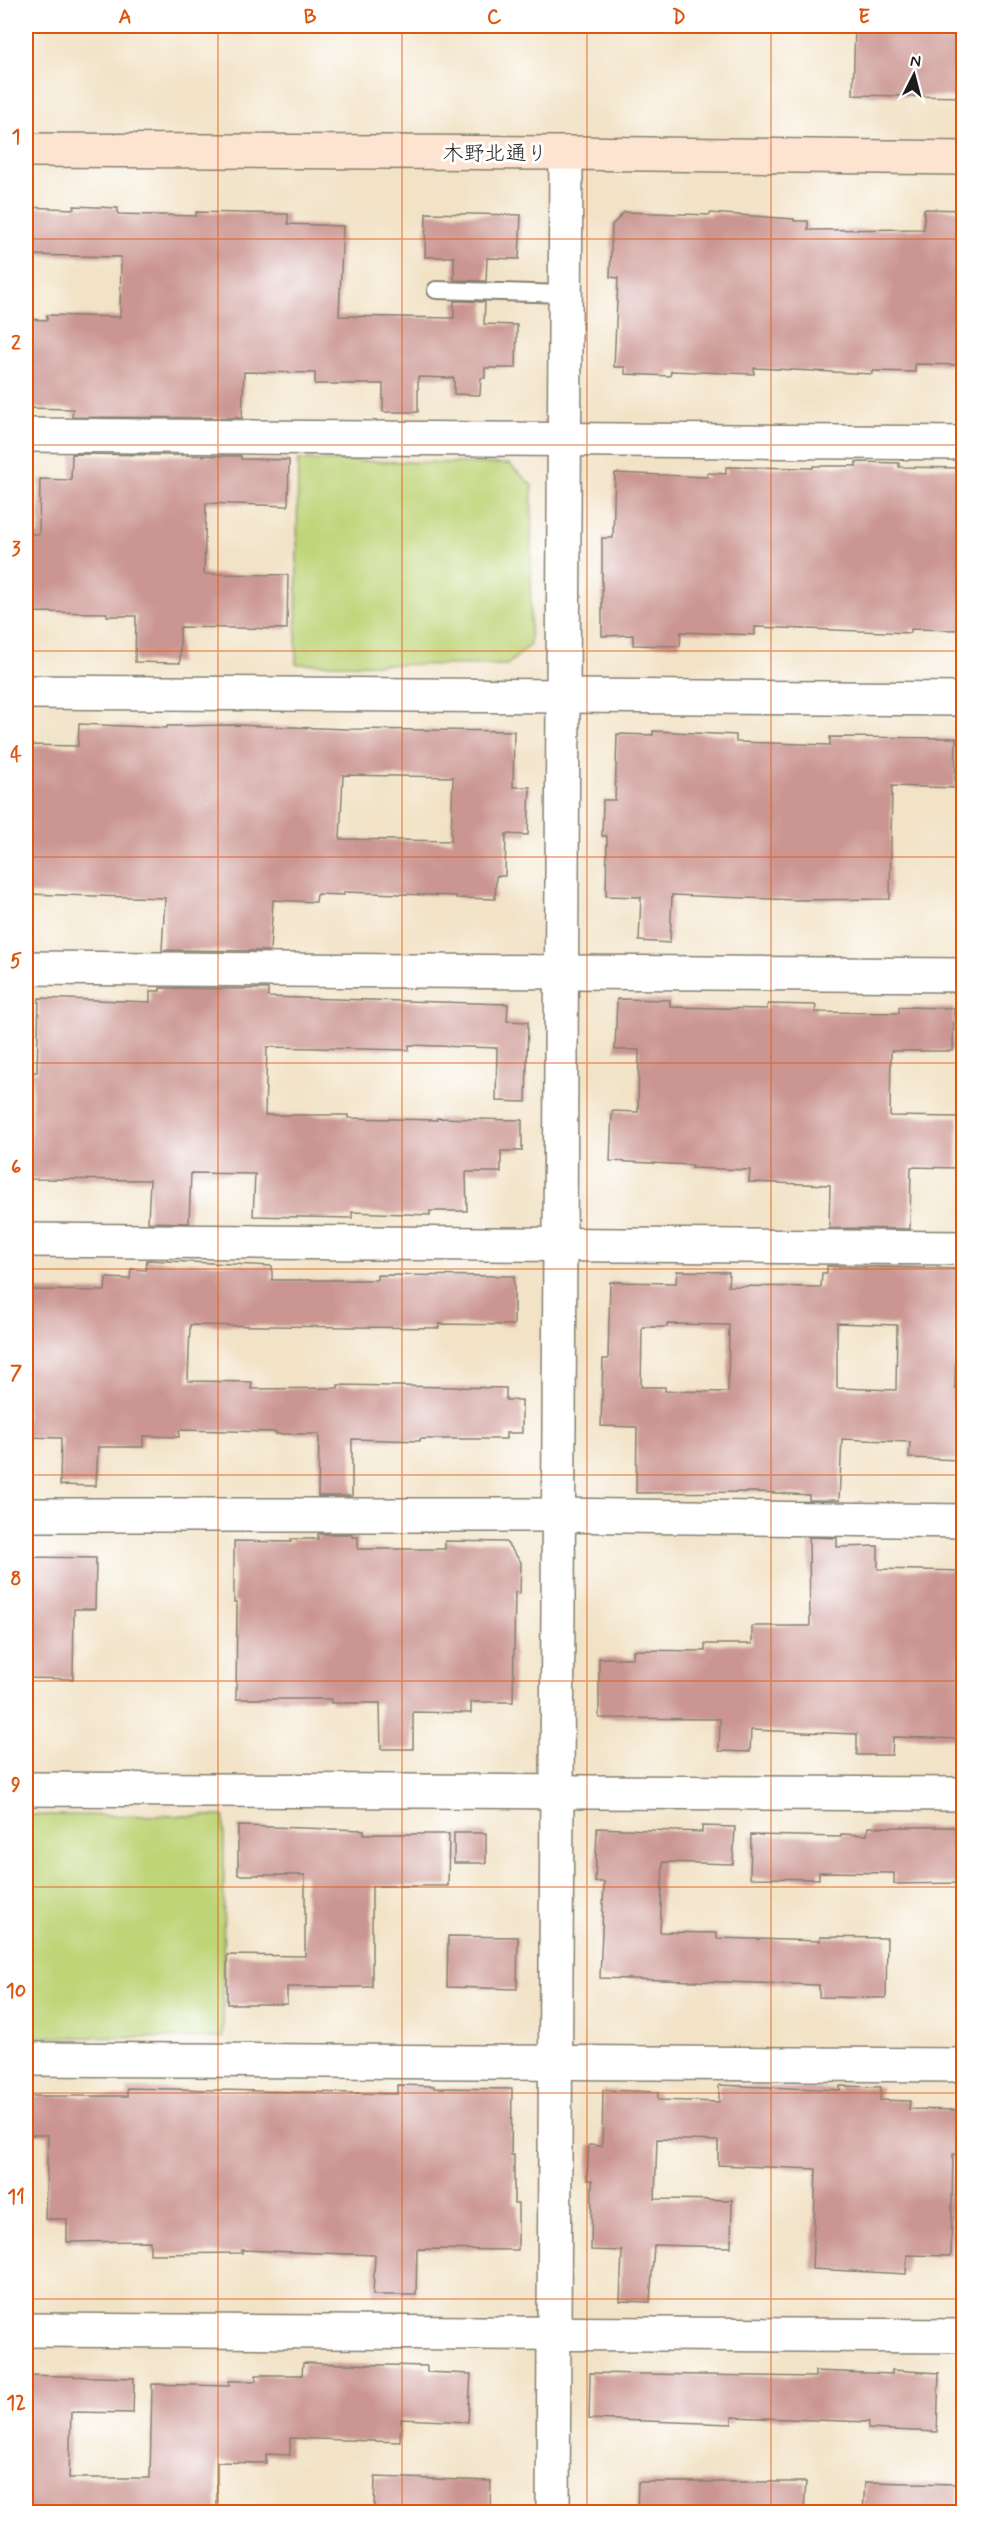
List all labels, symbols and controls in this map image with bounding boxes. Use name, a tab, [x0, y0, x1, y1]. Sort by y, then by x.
text: A	[118, 4, 132, 31]
text: B	[304, 4, 317, 31]
text: C	[487, 4, 502, 31]
text: D	[672, 4, 686, 31]
text: E	[858, 4, 870, 31]
north arrow	[884, 45, 944, 105]
text: N	[909, 51, 922, 73]
text: 1	[12, 124, 20, 151]
street label: 木野北通り	[443, 140, 548, 168]
text: 2	[11, 330, 21, 357]
text: 3	[11, 536, 21, 563]
text: 4	[10, 742, 22, 769]
text: 5	[10, 948, 22, 975]
text: 6	[11, 1154, 21, 1181]
text: 7	[10, 1360, 22, 1387]
text: 8	[10, 1566, 22, 1593]
text: 9	[11, 1772, 21, 1799]
text: 10	[6, 1978, 26, 2005]
text: 11	[7, 2184, 25, 2211]
text: 12	[6, 2390, 26, 2417]

